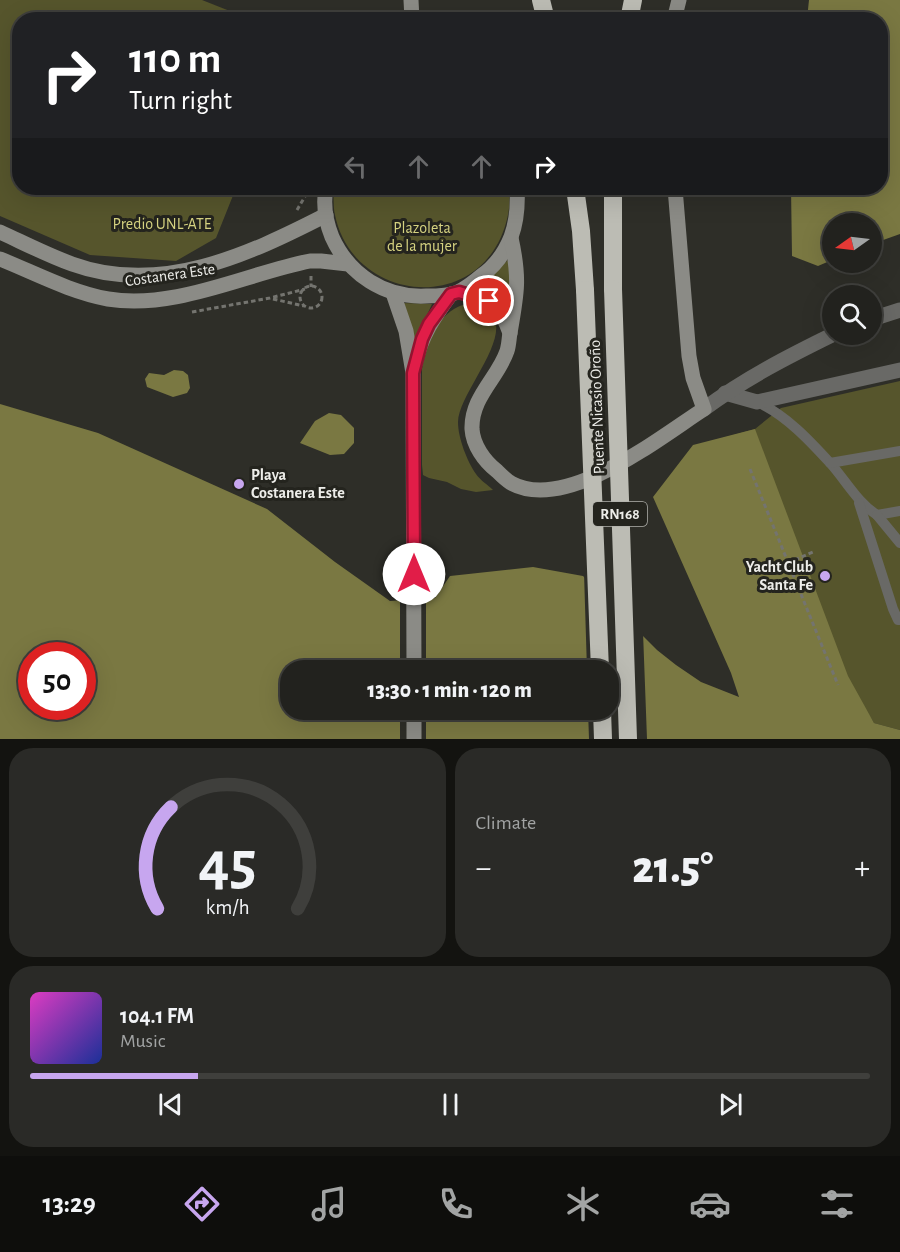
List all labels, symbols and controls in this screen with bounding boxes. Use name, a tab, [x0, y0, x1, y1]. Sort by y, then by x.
icon: right	[30, 36, 108, 114]
text: 110 m	[129, 38, 221, 80]
text: Turn right	[129, 87, 232, 114]
icon: left	[339, 150, 372, 183]
icon: ahead	[402, 150, 435, 183]
icon: ahead	[465, 150, 498, 183]
icon: right	[528, 150, 561, 183]
north arrow	[822, 213, 882, 273]
map controls	[822, 213, 882, 345]
park label: Predio UNL-ATE	[113, 216, 212, 232]
park label: Plazoleta de la mujer	[387, 220, 458, 255]
street label: Costanera Este	[124, 261, 216, 289]
pin	[463, 275, 514, 326]
icon: arrive	[472, 284, 505, 317]
button: search	[822, 285, 882, 345]
street label: Puente Nicasio Oroño	[587, 339, 607, 474]
place label: Playa Costanera Este	[251, 467, 345, 501]
marker: Playa Costanera Este	[232, 477, 246, 491]
road number: RN168	[593, 502, 647, 526]
position arrow	[382, 542, 446, 606]
place label: Yacht Club Santa Fe	[746, 559, 813, 593]
marker: Yacht Club Santa Fe	[818, 569, 832, 583]
speed limit sign: 50	[18, 642, 96, 720]
text: 13:30 · 1 min · 120 m	[367, 679, 532, 701]
text: Climate	[476, 813, 536, 833]
text: 45	[198, 833, 256, 895]
text: 21.5°	[632, 846, 713, 891]
text: −	[476, 852, 491, 885]
text: +	[854, 852, 870, 885]
text: km/h	[205, 898, 249, 919]
text: 104.1 FM	[120, 1005, 194, 1027]
text: Music	[120, 1031, 166, 1051]
icon: previous	[154, 1088, 187, 1121]
icon: pause	[434, 1088, 467, 1121]
icon: next	[714, 1088, 747, 1121]
icon: directions	[181, 1183, 223, 1225]
icon: music	[308, 1183, 350, 1225]
icon: phone	[435, 1183, 477, 1225]
icon: climate	[562, 1183, 604, 1225]
icon: car	[689, 1183, 731, 1225]
icon: filters	[816, 1183, 858, 1225]
text: 13:29	[42, 1190, 96, 1217]

